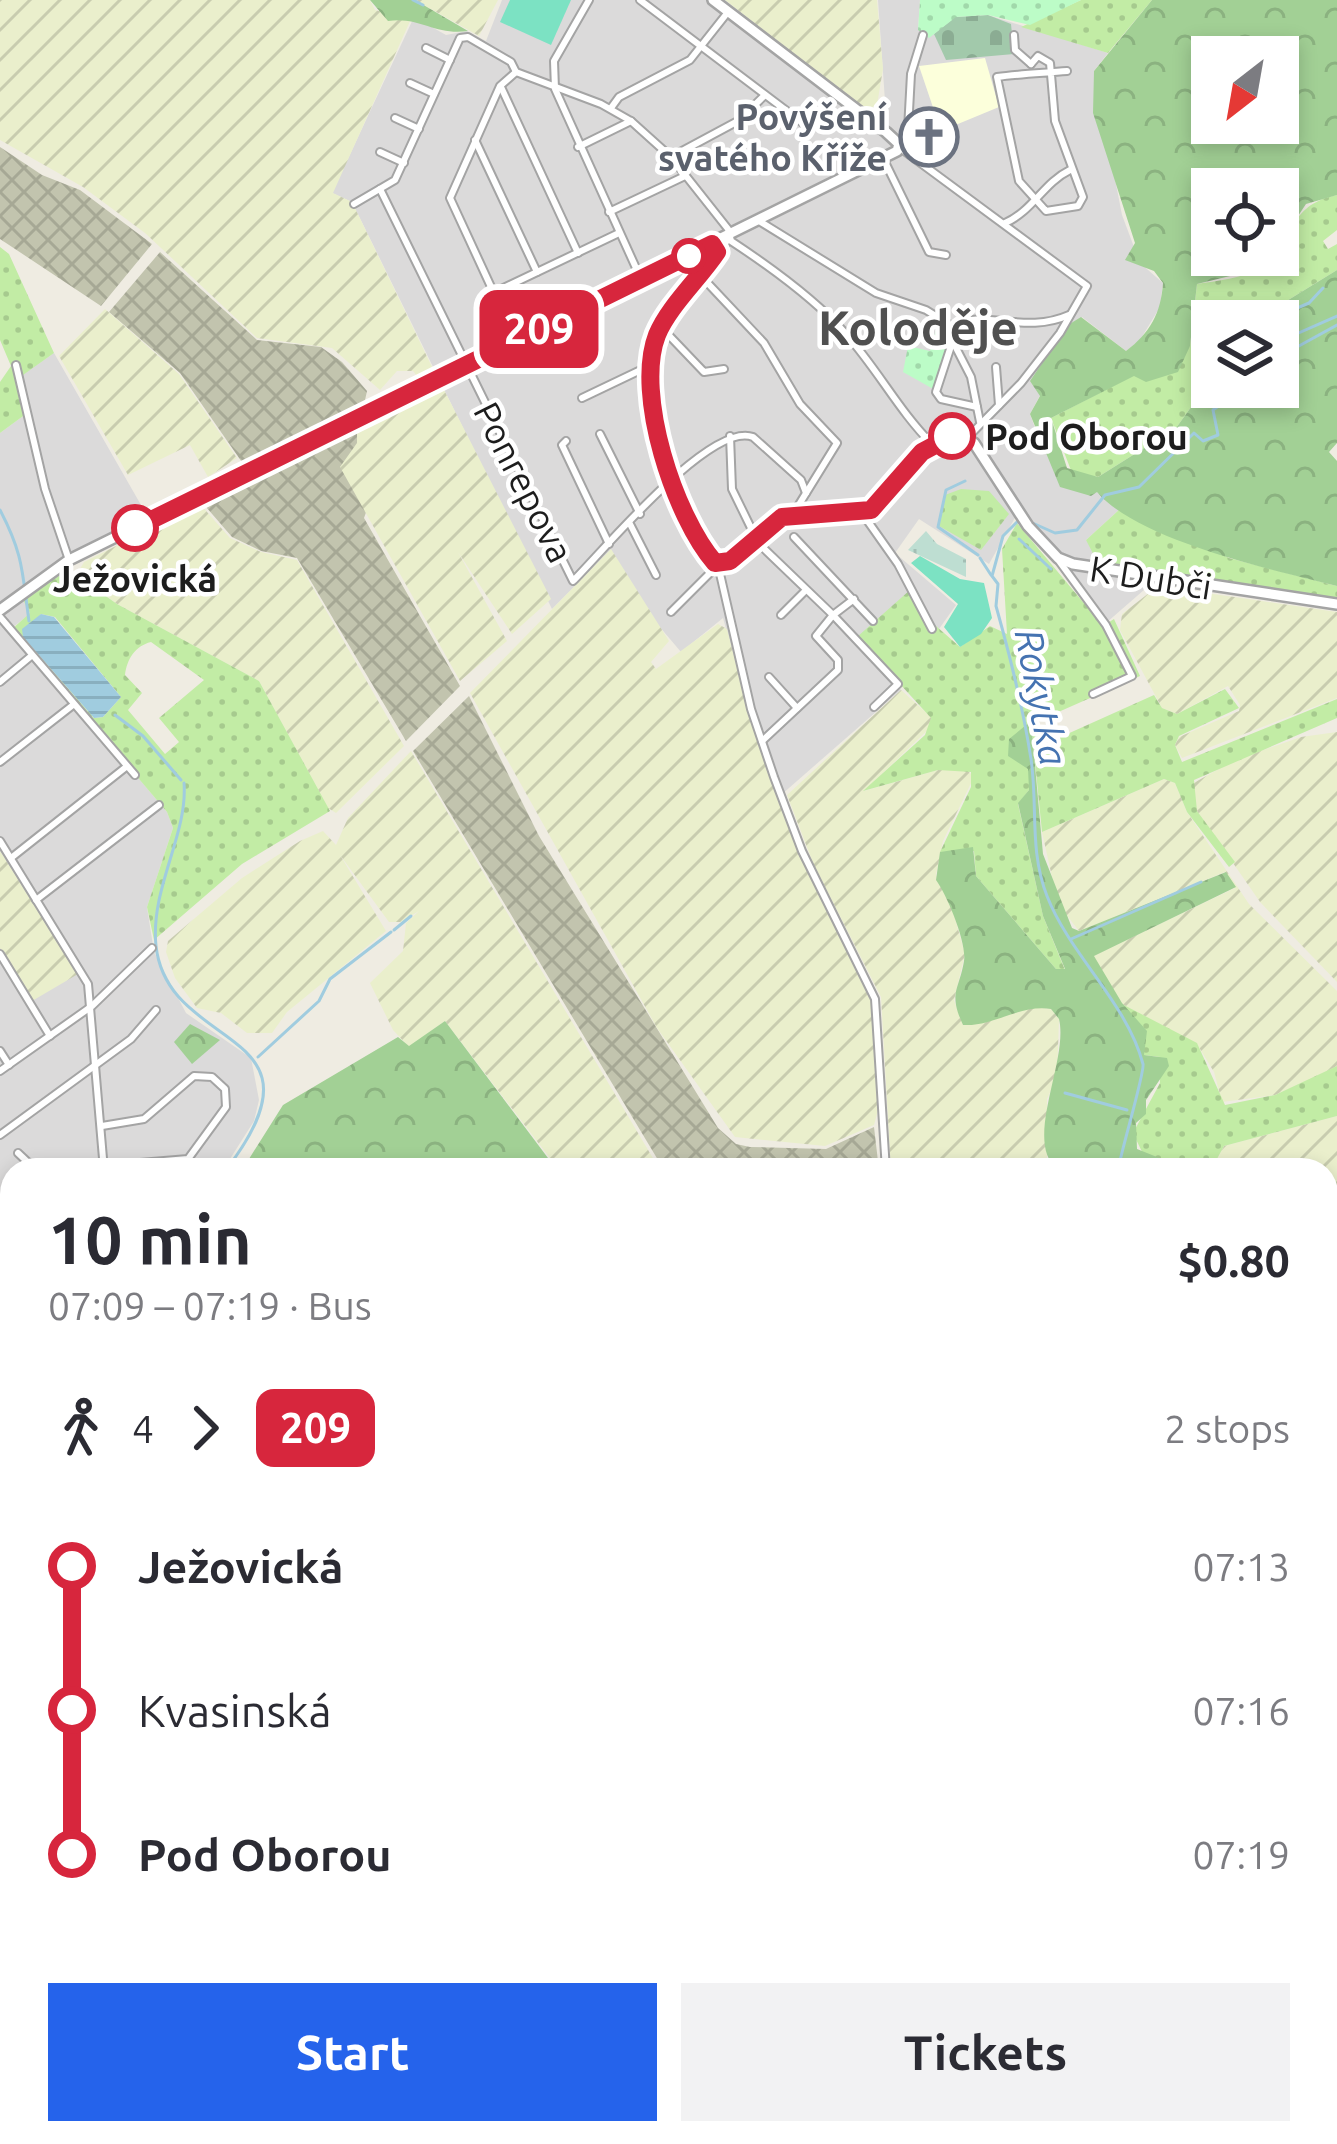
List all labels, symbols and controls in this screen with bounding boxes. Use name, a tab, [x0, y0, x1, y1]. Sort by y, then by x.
north arrow	[1191, 36, 1299, 144]
map controls	[1191, 36, 1299, 408]
place label: Povýšení svatého Kříže	[658, 96, 887, 178]
church icon: Povýšení svatého Kříže	[898, 106, 960, 168]
button: locate	[1191, 168, 1299, 276]
unlabelled marker	[673, 240, 705, 272]
line badge: 209	[470, 290, 608, 368]
district label: Koloděje	[818, 300, 1018, 354]
button: layers	[1191, 300, 1299, 408]
text: 209	[503, 305, 575, 352]
street label: Ponrepova	[466, 395, 582, 569]
marker: Pod Oborou	[930, 414, 974, 458]
place label: Pod Oborou	[985, 416, 1188, 457]
marker: Ježovická	[113, 506, 157, 550]
street label: K Dubči	[1087, 547, 1215, 607]
place label: Ježovická	[53, 558, 217, 599]
water label: Rokytka	[1008, 625, 1076, 769]
text: 10 min	[48, 1202, 252, 1276]
text: $0.80	[1177, 1235, 1290, 1286]
text: 07:09 – 07:19 · Bus	[48, 1284, 372, 1327]
icon: walk	[48, 1395, 114, 1461]
icon: forward	[172, 1395, 238, 1461]
text: 209	[280, 1404, 351, 1451]
text: 4	[132, 1407, 154, 1450]
text: 2 stops	[1164, 1407, 1290, 1450]
text: Ježovická	[138, 1541, 343, 1592]
text: 07:13	[1192, 1545, 1290, 1588]
text: Kvasinská	[138, 1685, 332, 1736]
text: 07:16	[1192, 1689, 1290, 1732]
text: Pod Oborou	[138, 1829, 392, 1880]
text: 07:19	[1192, 1833, 1290, 1876]
button: Start	[48, 1983, 657, 2121]
button: Tickets	[681, 1983, 1290, 2121]

